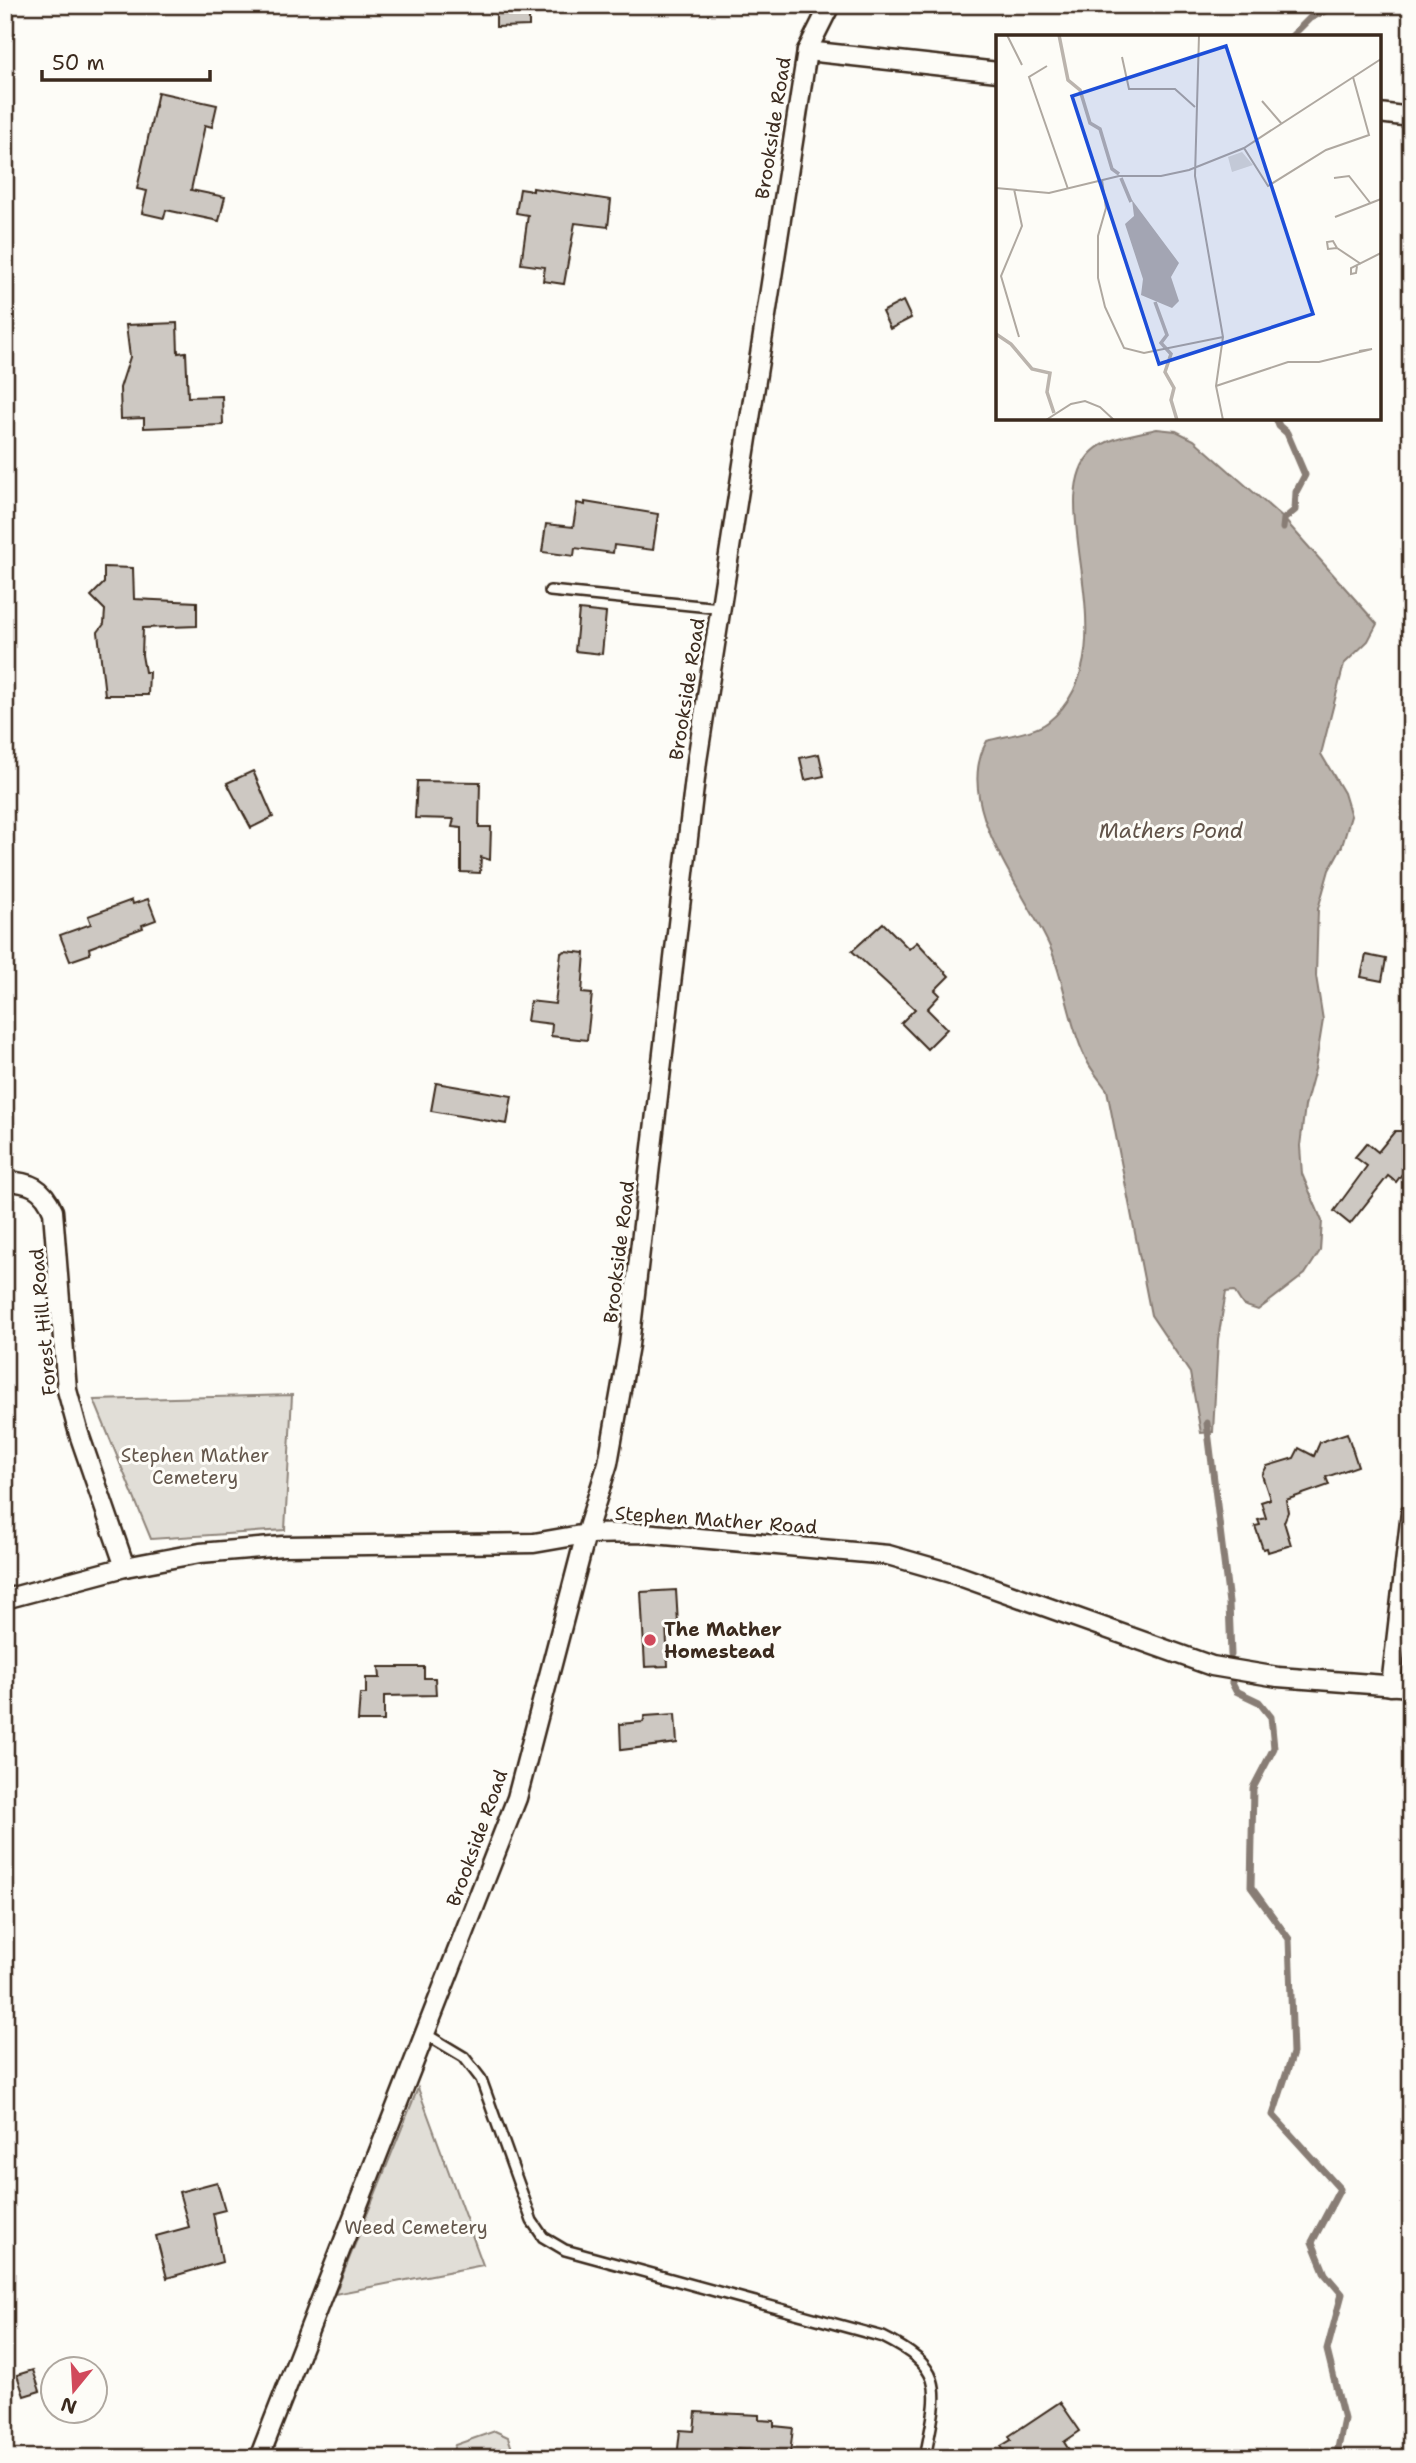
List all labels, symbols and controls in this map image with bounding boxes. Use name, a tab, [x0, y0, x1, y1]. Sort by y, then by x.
inset map	[996, 35, 1381, 420]
scale bar	[42, 38, 210, 82]
text: 50 m	[52, 49, 105, 77]
street label: Brookside Road	[749, 55, 797, 201]
street label: Brookside Road	[663, 616, 711, 762]
water label: Mathers Pond	[1099, 817, 1244, 845]
street label: Brookside Road	[598, 1179, 640, 1325]
street label: Forest Hill Road	[24, 1247, 62, 1397]
park label: Stephen Mather Cemetery	[121, 1443, 269, 1490]
street label: Stephen Mather Road	[614, 1500, 818, 1540]
place label: The Mather Homestead	[664, 1617, 782, 1664]
marker: The Mather Homestead	[642, 1632, 658, 1648]
street label: Brookside Road	[441, 1766, 513, 1910]
park label: Weed Cemetery	[344, 2215, 488, 2240]
north arrow	[38, 2354, 108, 2424]
text: N	[58, 2391, 80, 2420]

